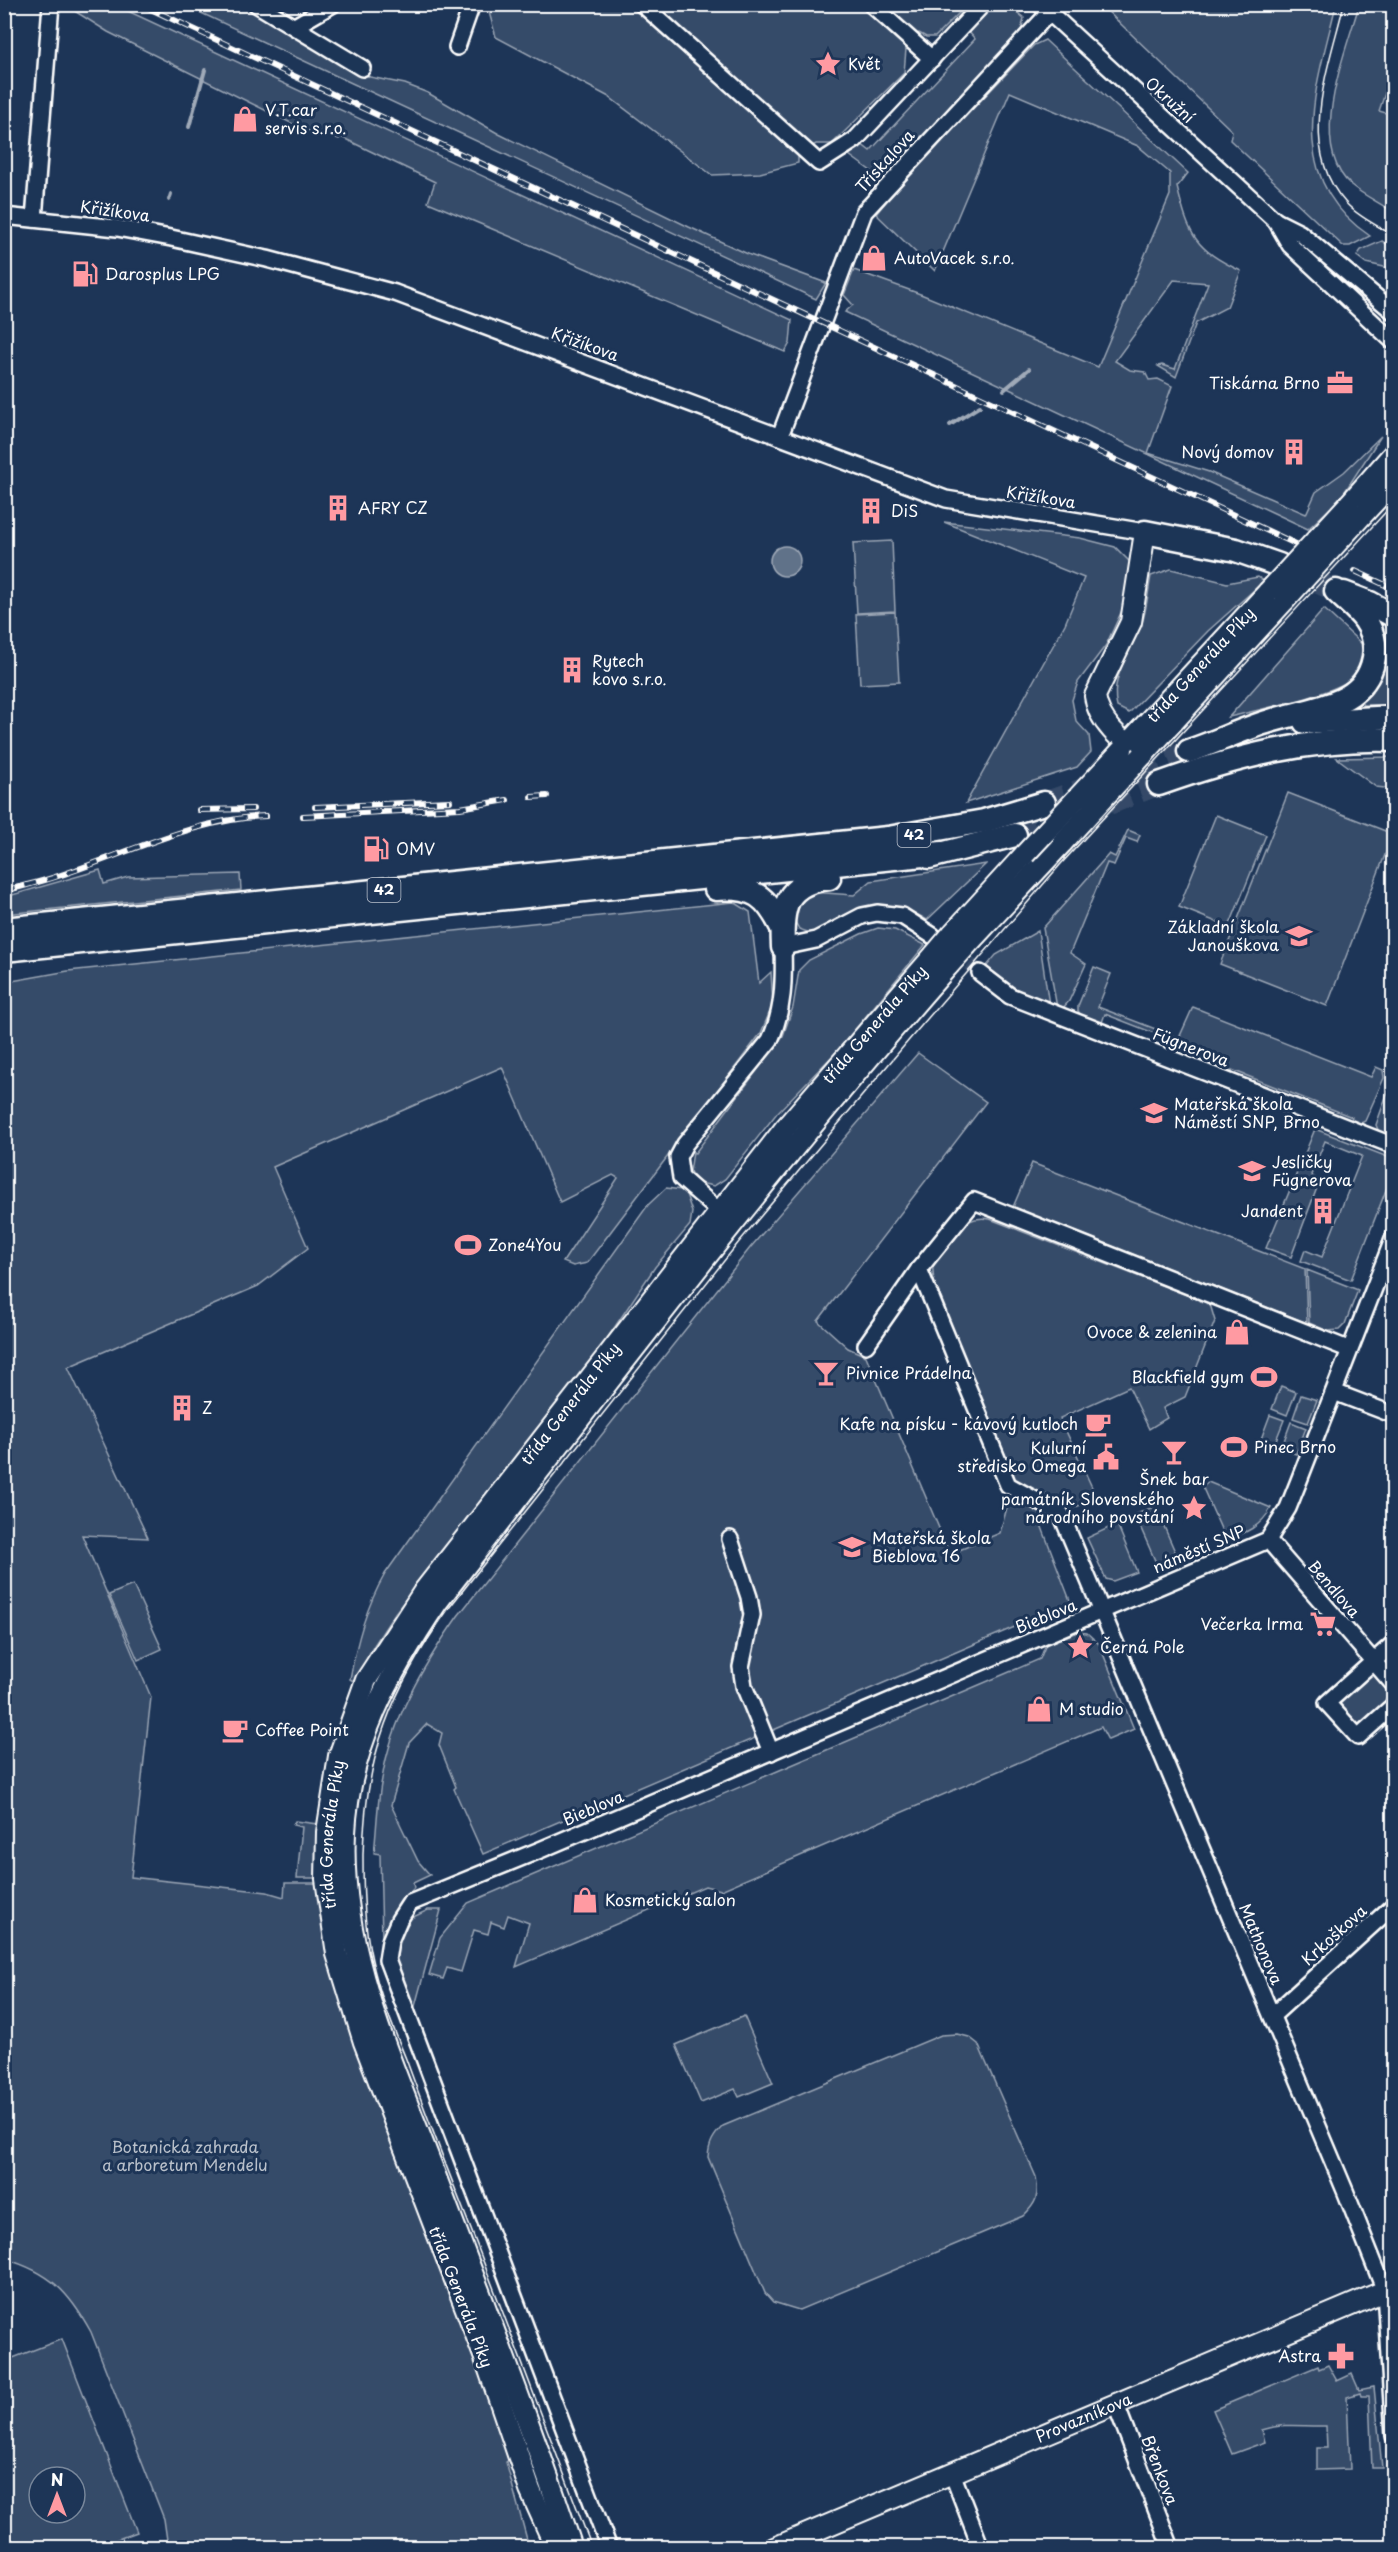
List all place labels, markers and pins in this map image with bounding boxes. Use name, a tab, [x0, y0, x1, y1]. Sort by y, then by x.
place icon: Květ	[813, 49, 843, 79]
place label: Květ	[848, 51, 881, 75]
place label: V.T.car servis s.r.o.	[265, 97, 346, 139]
shop icon: V.T.car servis s.r.o.	[230, 104, 260, 134]
shop icon: AutoVacek s.r.o.	[859, 243, 889, 273]
place label: AutoVacek s.r.o.	[894, 245, 1015, 269]
fuel station icon: Darosplus LPG	[70, 259, 100, 289]
place label: Darosplus LPG	[105, 261, 220, 285]
office icon: Tiskárna Brno	[1325, 368, 1355, 398]
place label: Tiskárna Brno	[1209, 370, 1320, 394]
building icon: Nový domov	[1279, 437, 1309, 467]
place label: Nový domov	[1181, 439, 1274, 463]
building icon: AFRY CZ	[323, 493, 353, 523]
place label: AFRY CZ	[358, 495, 428, 519]
building icon: DiS	[856, 496, 886, 526]
place label: DiS	[891, 498, 918, 522]
place label: Rytech kovo s.r.o.	[592, 648, 667, 690]
building icon: Rytech kovo s.r.o.	[557, 655, 587, 685]
fuel station icon: OMV	[361, 834, 391, 864]
place label: OMV	[396, 836, 435, 860]
place label: Základní škola Janouškova	[1167, 914, 1279, 956]
school or university icon: Základní škola Janouškova	[1284, 921, 1314, 951]
place label: Mateřská škola Náměstí SNP, Brno	[1174, 1091, 1320, 1133]
school or university icon: Mateřská škola Náměstí SNP, Brno	[1139, 1098, 1169, 1128]
place label: Jesličky Fügnerova	[1272, 1149, 1352, 1191]
school or university icon: Jesličky Fügnerova	[1237, 1156, 1267, 1186]
building icon: Jandent	[1308, 1196, 1338, 1226]
place label: Jandent	[1241, 1198, 1303, 1222]
sports icon: Zone4You	[453, 1230, 483, 1260]
place label: Zone4You	[488, 1232, 562, 1256]
shop icon: Ovoce & zelenina	[1222, 1317, 1252, 1347]
place label: Ovoce & zelenina	[1087, 1319, 1217, 1343]
bar icon: Pivnice Prádelna	[811, 1358, 841, 1388]
place label: Pivnice Prádelna	[846, 1360, 971, 1384]
sports icon: Blackfield gym	[1249, 1362, 1279, 1392]
place label: Blackfield gym	[1131, 1364, 1244, 1388]
building icon: Z	[167, 1393, 197, 1423]
place label: Z	[202, 1395, 212, 1419]
cafe icon: Kafe na písku - kávový kutloch	[1083, 1409, 1113, 1439]
place label: Kafe na písku - kávový kutloch	[839, 1411, 1078, 1435]
sports icon: Pinec Brno	[1219, 1432, 1249, 1462]
place label: Pinec Brno	[1254, 1434, 1336, 1458]
place label: Kulurní středisko Omega	[958, 1435, 1087, 1477]
bar icon: Šnek bar	[1159, 1437, 1189, 1467]
public building icon: Kulurní středisko Omega	[1091, 1442, 1121, 1472]
place label: Šnek bar	[1139, 1466, 1209, 1490]
place label: památník Slovenského národního povstání	[1001, 1486, 1175, 1528]
place icon: památník Slovenského národního povstání	[1179, 1493, 1209, 1523]
place label: Mateřská škola Bieblova 16	[872, 1525, 991, 1567]
school or university icon: Mateřská škola Bieblova 16	[837, 1532, 867, 1562]
supermarket icon: Večerka Irma	[1308, 1609, 1338, 1639]
place label: Večerka Irma	[1200, 1611, 1303, 1635]
place icon: Černá Pole	[1065, 1632, 1095, 1662]
place label: Černá Pole	[1100, 1634, 1185, 1658]
shop icon: M studio	[1024, 1694, 1054, 1724]
place label: M studio	[1059, 1696, 1124, 1720]
cafe icon: Coffee Point	[220, 1715, 250, 1745]
place label: Coffee Point	[255, 1717, 349, 1741]
shop icon: Kosmetický salon	[570, 1885, 600, 1915]
place label: Kosmetický salon	[605, 1887, 736, 1911]
pharmacy icon: Astra	[1326, 2341, 1356, 2371]
place label: Astra	[1278, 2343, 1321, 2367]

